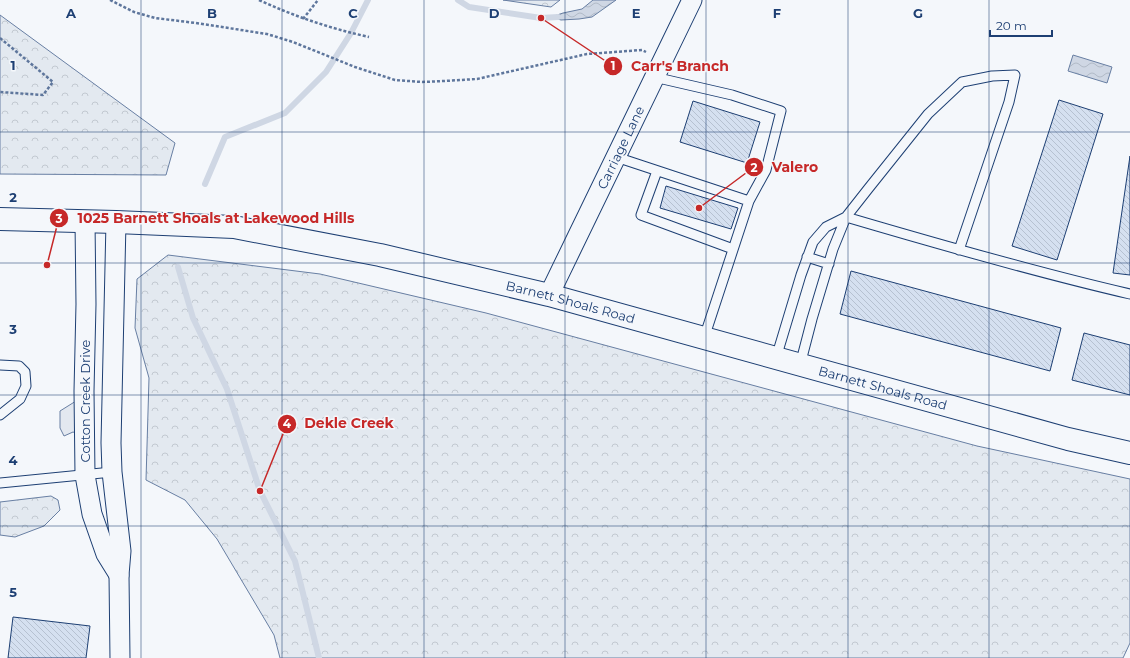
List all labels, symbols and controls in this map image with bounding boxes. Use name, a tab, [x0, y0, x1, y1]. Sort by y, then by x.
text: A	[65, 5, 77, 21]
text: B	[207, 5, 217, 21]
text: C	[348, 5, 358, 21]
text: D	[489, 5, 500, 21]
text: E	[632, 5, 641, 21]
text: F	[773, 5, 781, 21]
text: G	[913, 5, 923, 21]
scale bar	[990, 12, 1052, 38]
text: 20 m	[996, 18, 1027, 33]
callout: Carr's Branch	[603, 53, 737, 79]
text: 1	[10, 57, 16, 73]
text: Carr's Branch	[631, 57, 729, 75]
text: 1	[611, 58, 615, 73]
street label: Carriage Lane	[594, 103, 648, 192]
callout: Valero	[744, 154, 826, 180]
text: Valero	[771, 158, 818, 176]
text: 2	[750, 160, 758, 175]
text: 2	[9, 189, 17, 205]
callout: 1025 Barnett Shoals at Lakewood Hills	[49, 205, 362, 231]
text: 1025 Barnett Shoals at Lakewood Hills	[78, 209, 355, 227]
text: 3	[54, 211, 63, 226]
street label: Barnett Shoals Road	[504, 277, 637, 326]
text: 3	[8, 321, 17, 337]
street label: Cotton Creek Drive	[77, 339, 93, 462]
street label: Barnett Shoals Road	[817, 362, 949, 413]
callout: Dekle Creek	[277, 411, 402, 437]
text: Dekle Creek	[304, 414, 395, 432]
text: 4	[283, 416, 292, 431]
text: 4	[9, 452, 18, 468]
text: 5	[9, 584, 17, 600]

